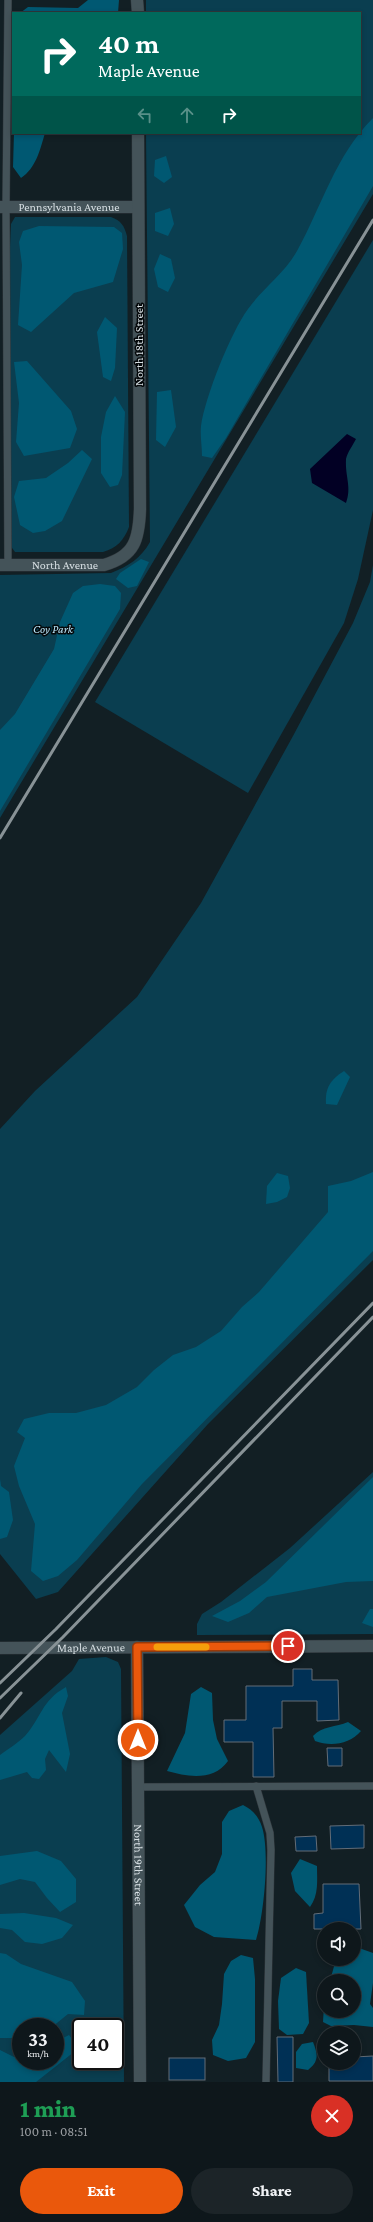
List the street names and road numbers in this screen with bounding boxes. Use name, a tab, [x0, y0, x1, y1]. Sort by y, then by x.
street label: Pennsylvania Avenue	[18, 200, 120, 214]
street label: North 18th Street	[132, 303, 146, 386]
street label: North Avenue	[32, 558, 98, 572]
street label: Maple Avenue	[57, 1640, 125, 1655]
street label: North 19th Street	[131, 1824, 146, 1907]

